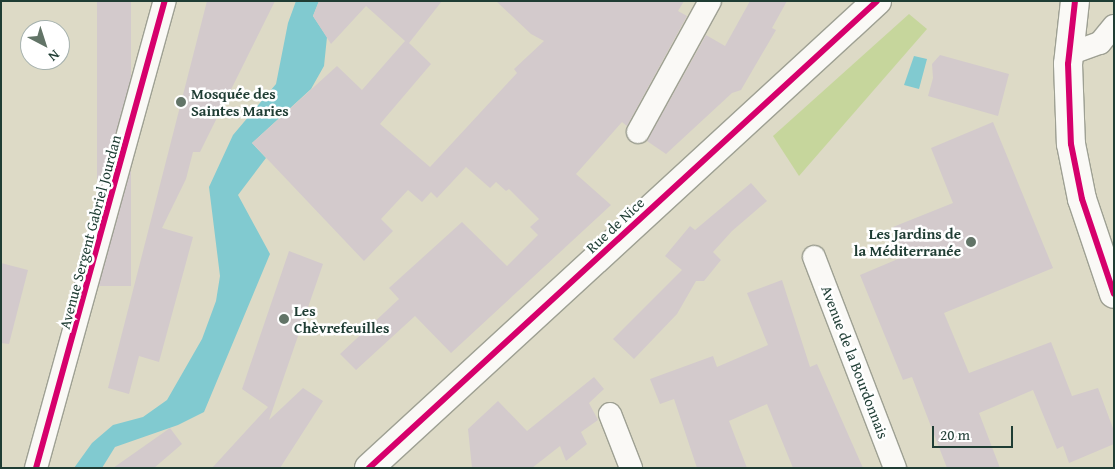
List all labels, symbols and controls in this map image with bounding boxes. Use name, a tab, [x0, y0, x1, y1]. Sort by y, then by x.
north arrow	[20, 20, 70, 70]
text: N	[44, 45, 64, 66]
place label: Mosquée des Saintes Maries	[191, 84, 289, 119]
marker: Mosquée des Saintes Maries	[175, 96, 187, 108]
street label: Avenue Sergent Gabriel Jourdan	[55, 133, 125, 331]
street label: Rue de Nice	[582, 193, 648, 257]
place label: Les Jardins de la Méditerranée	[854, 224, 961, 259]
marker: Les Jardins de la Méditerranée	[965, 236, 977, 248]
street label: Avenue de la Bourdonnais	[817, 283, 893, 441]
place label: Les Chèvrefeuilles	[294, 301, 389, 336]
marker: Les Chèvrefeuilles	[278, 313, 290, 325]
scale bar	[935, 416, 1016, 448]
text: 20 m	[940, 424, 970, 445]

